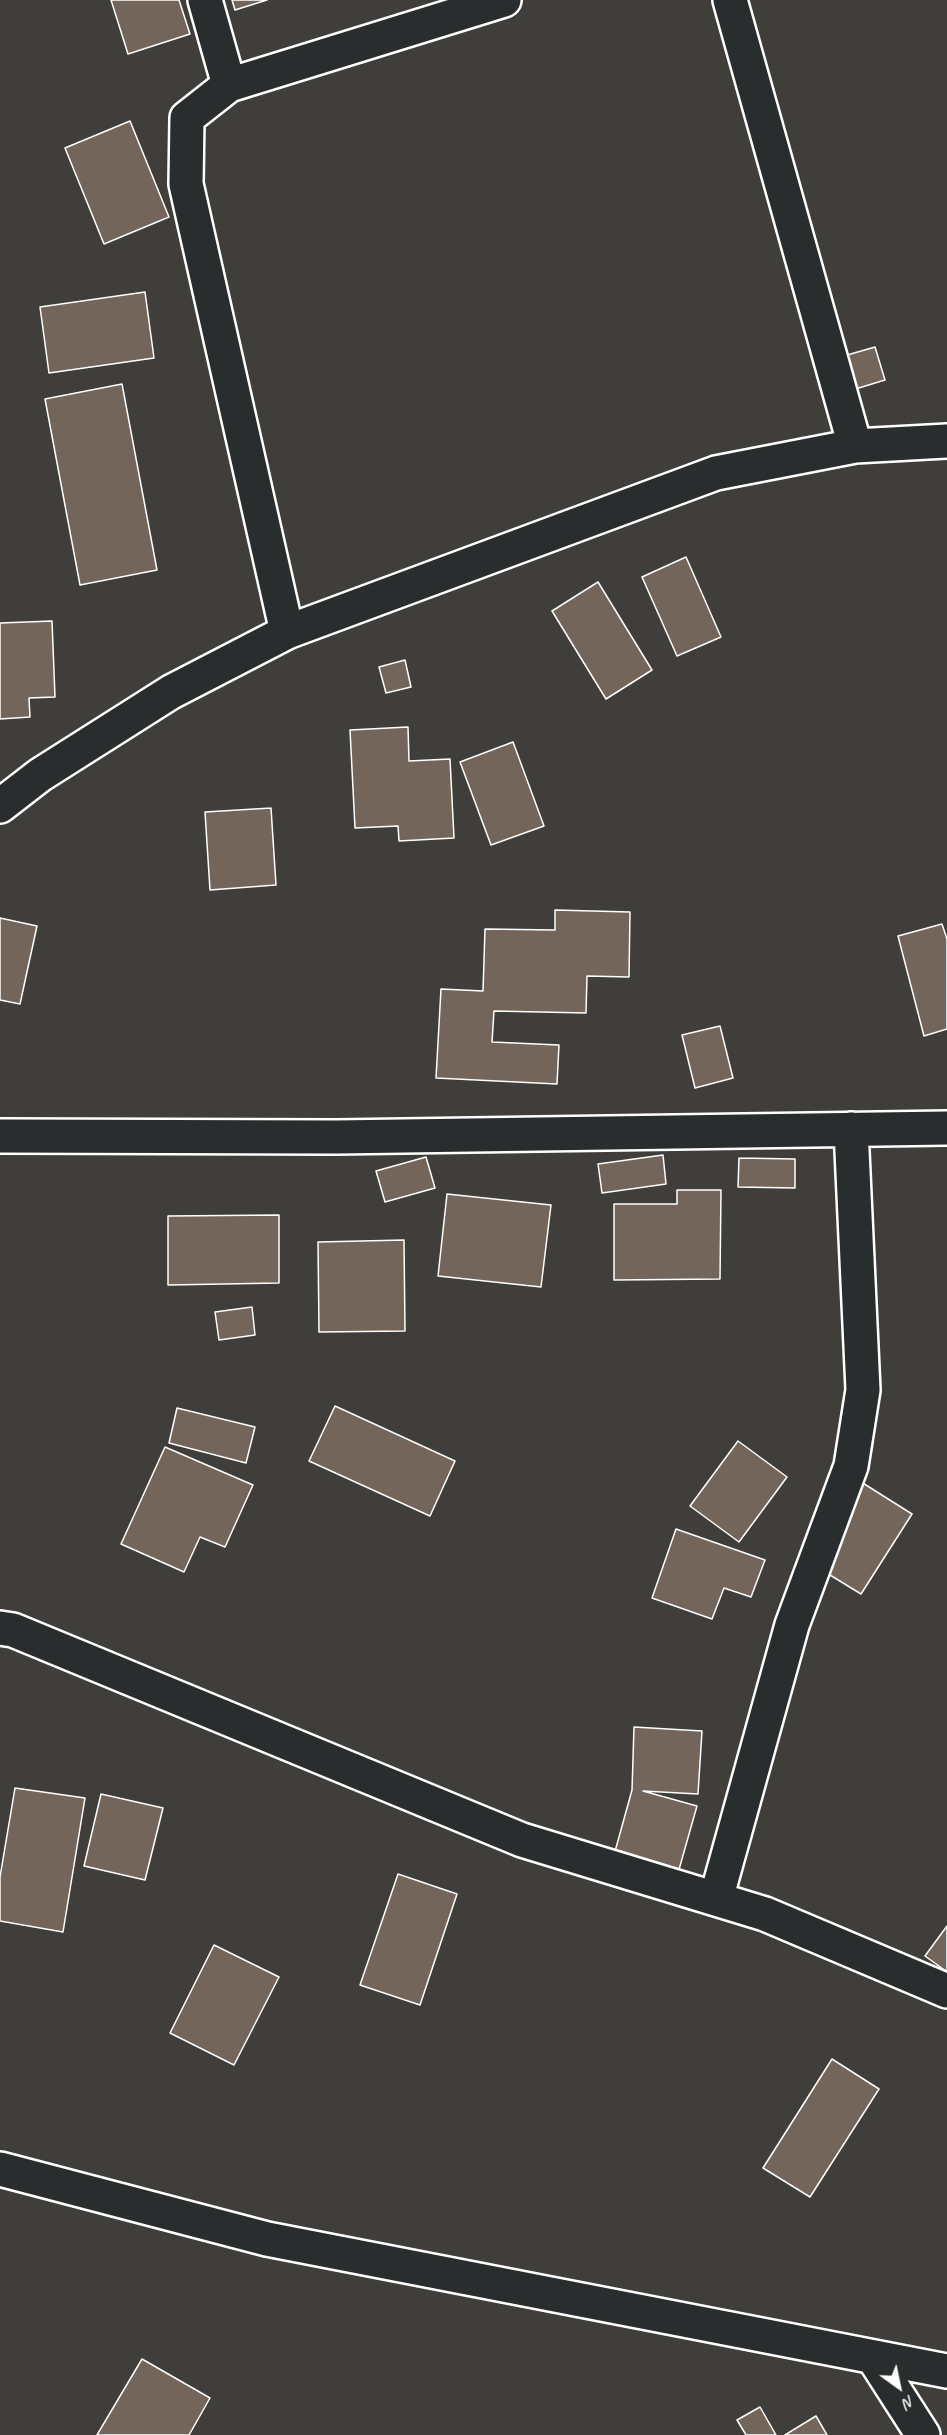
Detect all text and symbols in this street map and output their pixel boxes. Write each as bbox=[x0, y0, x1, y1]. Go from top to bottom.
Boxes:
north arrow bbox=[869, 2357, 929, 2417]
text: N bbox=[899, 2391, 918, 2413]

